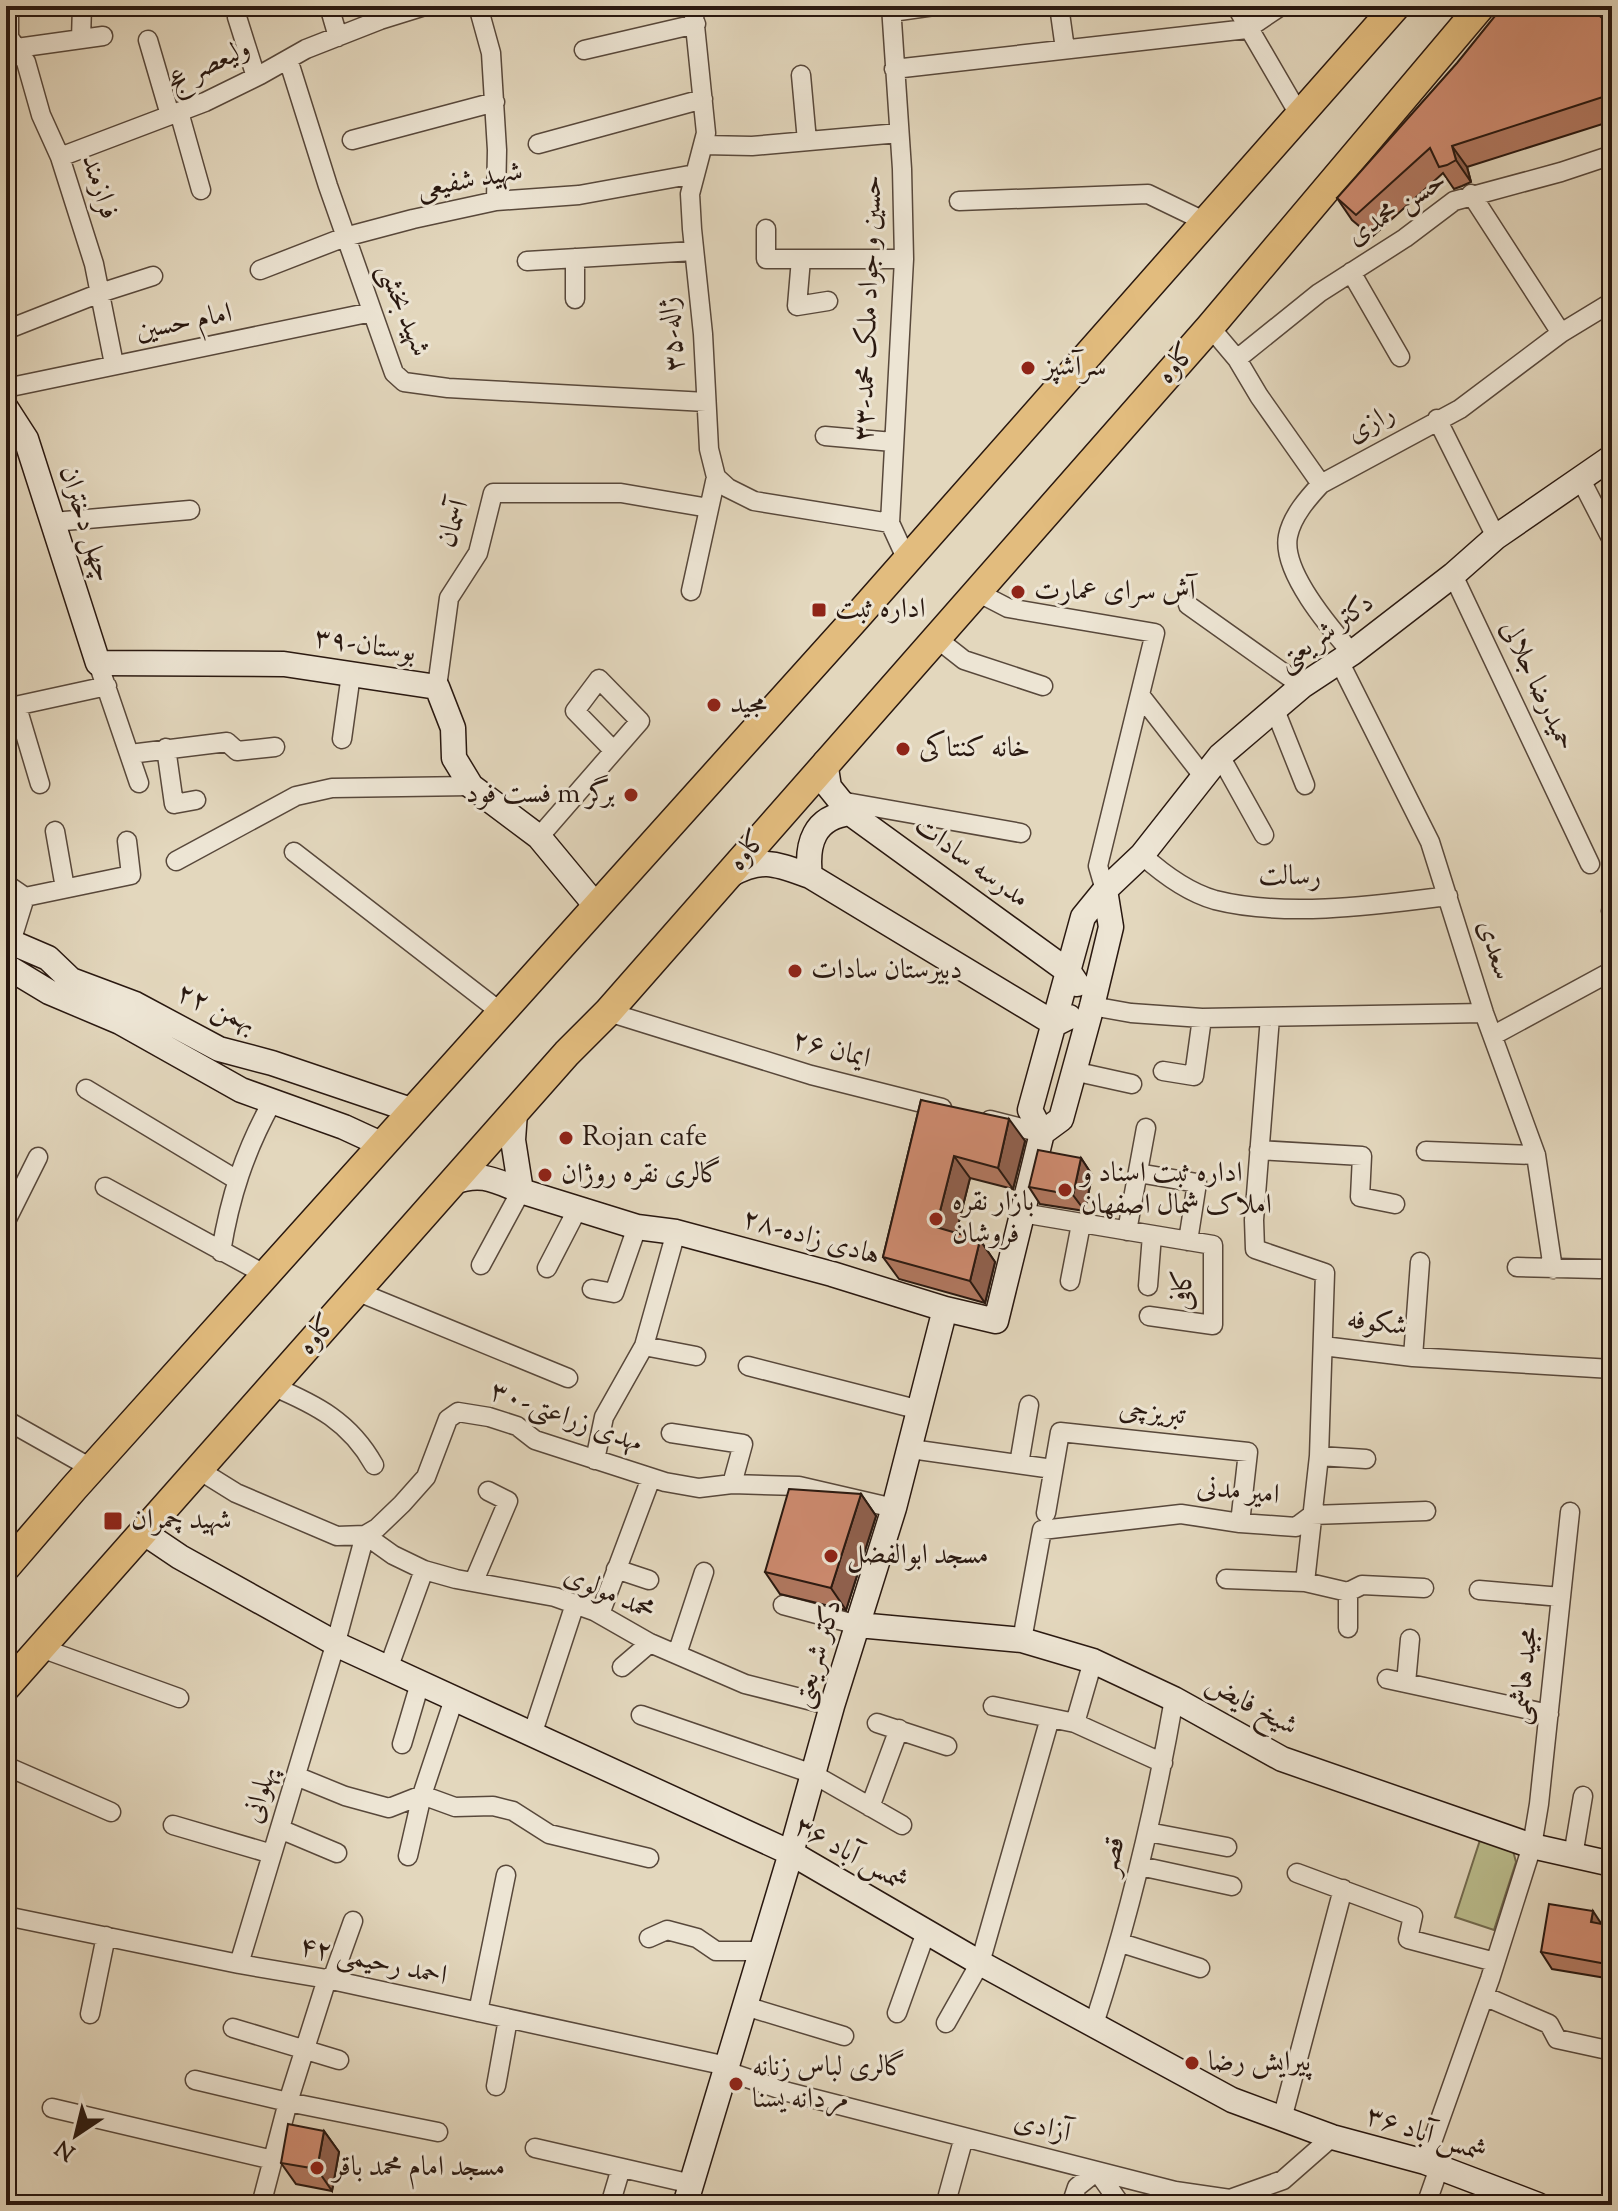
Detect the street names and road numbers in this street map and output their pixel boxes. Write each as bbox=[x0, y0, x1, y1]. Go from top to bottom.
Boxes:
street label: ولیعصر عج bbox=[161, 29, 258, 105]
street label: فرازمند bbox=[70, 149, 128, 225]
street label: شهید شفیعی bbox=[414, 152, 526, 210]
street label: حسن محمدی bbox=[1339, 162, 1455, 256]
street label: ۳۳-حسین و جواد ملک محمد bbox=[844, 174, 894, 442]
street label: شهید بخشی bbox=[366, 257, 440, 363]
street label: امام حسین bbox=[132, 294, 236, 354]
street label: ۳۵-ژاله bbox=[650, 295, 696, 373]
street label: کاوه bbox=[1148, 335, 1206, 393]
street label: رازی bbox=[1340, 394, 1402, 454]
street label: چهل دختران bbox=[47, 461, 123, 587]
street label: آسمان bbox=[428, 492, 481, 553]
street label: دکتر شریعتی bbox=[1269, 584, 1383, 682]
street label: حمیدرضا جلالی bbox=[1489, 614, 1585, 758]
street label: ۳۹-بوستان bbox=[311, 618, 419, 674]
street label: مدرسه سادات bbox=[905, 807, 1037, 919]
street label: کاوه bbox=[719, 822, 777, 880]
street label: رسالت bbox=[1258, 856, 1322, 898]
street label: سعدی bbox=[1466, 915, 1522, 985]
street label: ۲۲ بهمن bbox=[170, 974, 262, 1044]
street label: ۲۶ ایمان bbox=[787, 1020, 875, 1080]
street label: ۲۸-هادی زاده bbox=[737, 1199, 885, 1277]
street label: کافی bbox=[1164, 1269, 1204, 1311]
street label: شکوفه bbox=[1344, 1300, 1410, 1348]
street label: کاوه bbox=[289, 1306, 347, 1364]
street label: ۳۰-مهدی زراعتی bbox=[484, 1372, 648, 1464]
street label: تبریزچی bbox=[1117, 1390, 1188, 1436]
street label: امیر مدنی bbox=[1195, 1468, 1281, 1516]
street label: محمد مولوی bbox=[557, 1556, 661, 1632]
street label: دکتر شریعتی bbox=[783, 1595, 853, 1713]
street label: مجید هاشمی bbox=[1500, 1625, 1550, 1727]
street label: شیخ فایض bbox=[1197, 1665, 1304, 1749]
street label: پهلوانی bbox=[233, 1761, 289, 1828]
street label: شمس آباد ۳۶ bbox=[787, 1807, 915, 1903]
street label: قصر bbox=[1089, 1833, 1137, 1882]
street label: ۴۲ احمد رحیمی bbox=[295, 1927, 451, 1997]
street label: شمس آباد ۳۶ bbox=[1360, 2097, 1492, 2173]
street label: آزادی bbox=[1009, 2102, 1077, 2155]

